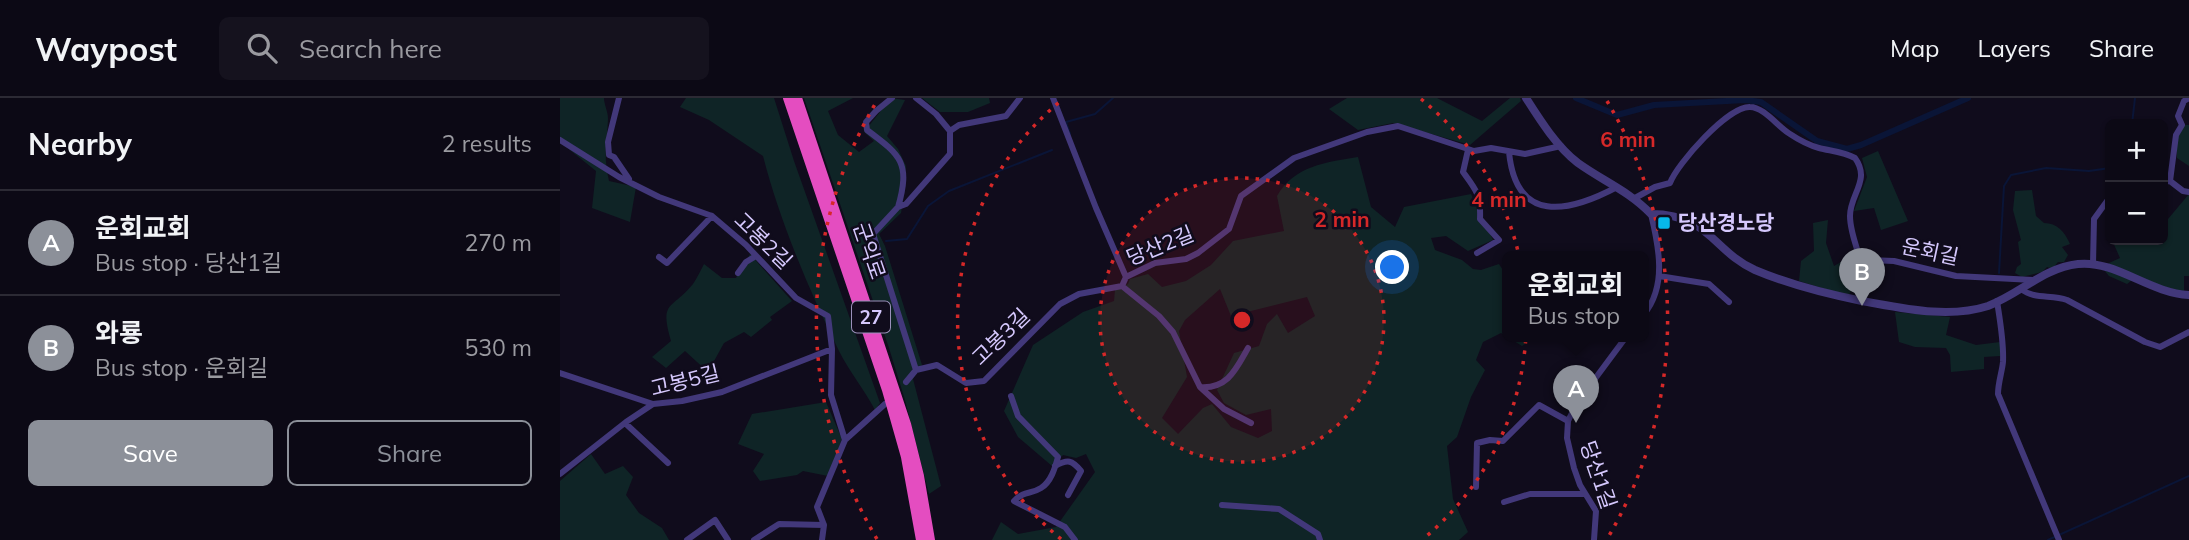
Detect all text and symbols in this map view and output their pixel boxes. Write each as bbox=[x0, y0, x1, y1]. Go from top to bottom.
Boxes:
search box bbox=[219, 17, 709, 80]
text: Waypost bbox=[35, 28, 177, 69]
icon: search bbox=[243, 29, 281, 67]
text: Search here bbox=[299, 32, 442, 65]
text: Map bbox=[1890, 33, 1939, 63]
text: Layers bbox=[1977, 33, 2051, 63]
text: Share bbox=[2089, 33, 2154, 63]
map controls bbox=[2105, 119, 2168, 245]
button: + bbox=[2105, 119, 2168, 182]
text: Nearby bbox=[28, 125, 132, 163]
text: 6 min bbox=[1600, 126, 1656, 152]
text: 2 results bbox=[442, 129, 532, 158]
button: − bbox=[2105, 182, 2168, 245]
text: 4 min bbox=[1471, 186, 1527, 212]
street label: 고봉2길 bbox=[729, 206, 798, 274]
text: 2 min bbox=[1314, 206, 1370, 232]
place label: 당산경노당 bbox=[1678, 209, 1775, 235]
text: 운회교회 bbox=[95, 211, 191, 244]
marker: 당산경노당 bbox=[1656, 215, 1672, 231]
street label: 군익로 bbox=[848, 219, 892, 282]
street label: 당산2길 bbox=[1122, 220, 1197, 270]
text: A bbox=[42, 228, 60, 257]
text: 270 m bbox=[464, 228, 532, 257]
street label: 운회길 bbox=[1899, 232, 1961, 270]
text: Bus stop · 당산1길 bbox=[95, 248, 282, 277]
pin: B bbox=[1839, 248, 1885, 306]
your location bbox=[1375, 250, 1409, 284]
popup bbox=[1502, 251, 1649, 342]
text: 운회교회 bbox=[1528, 268, 1623, 301]
text: Bus stop bbox=[1528, 301, 1620, 330]
road number: 27 bbox=[852, 302, 890, 332]
street label: 고봉3길 bbox=[966, 302, 1035, 370]
centre of rings bbox=[1230, 308, 1254, 332]
text: 와룡 bbox=[95, 316, 143, 349]
text: B bbox=[43, 333, 59, 362]
text: 530 m bbox=[464, 333, 532, 362]
text: Bus stop · 운회길 bbox=[95, 353, 268, 382]
street label: 고봉5길 bbox=[647, 359, 722, 401]
pin: A bbox=[1553, 365, 1599, 423]
button: Save bbox=[28, 420, 273, 486]
button: Share bbox=[287, 420, 532, 486]
street label: 당산1길 bbox=[1575, 437, 1623, 512]

